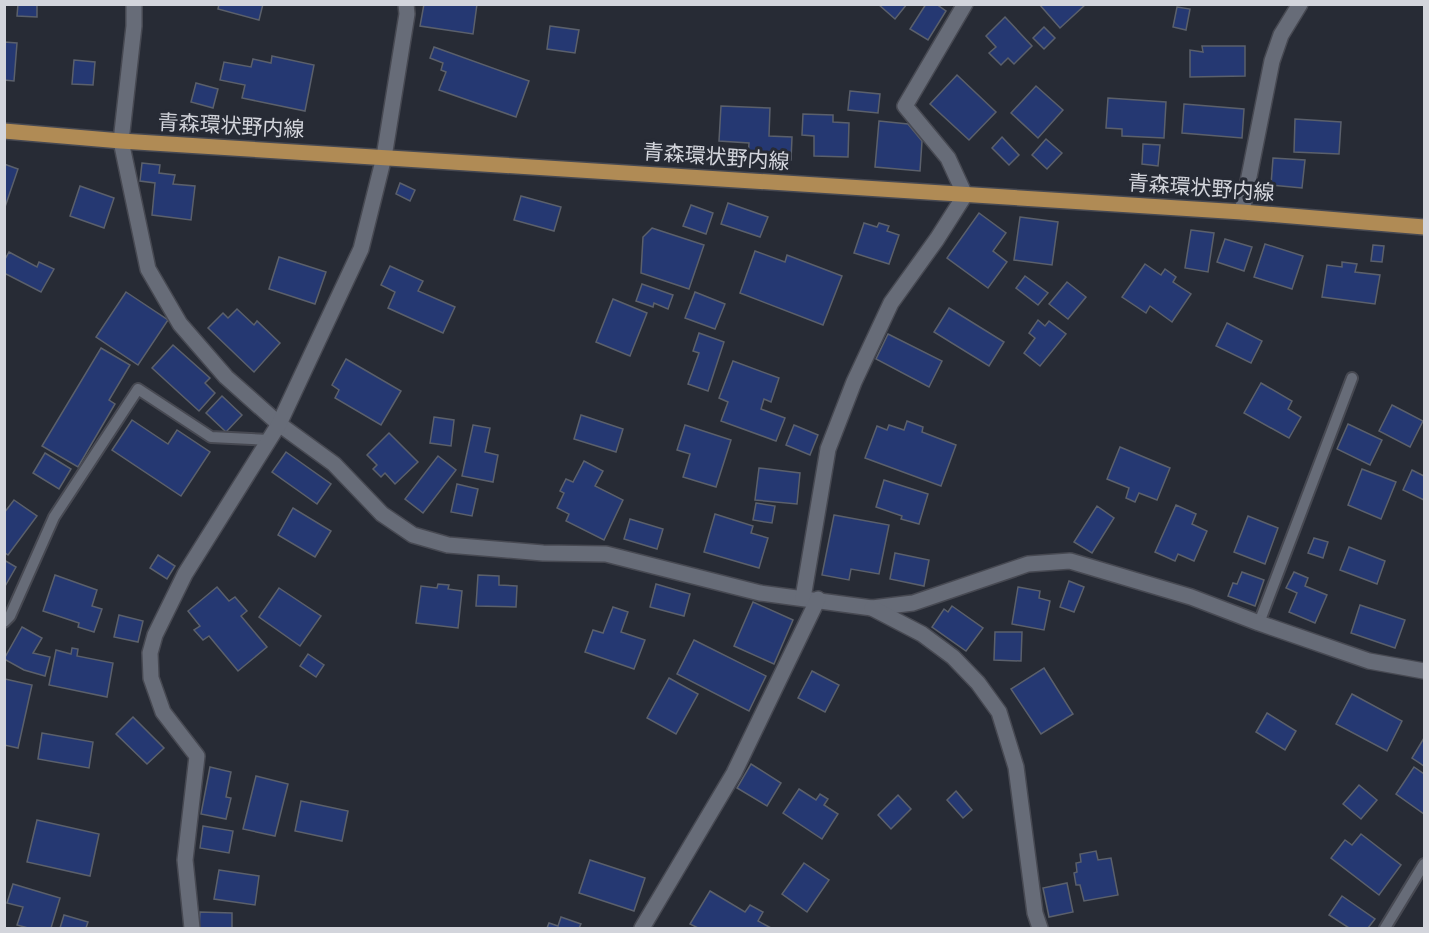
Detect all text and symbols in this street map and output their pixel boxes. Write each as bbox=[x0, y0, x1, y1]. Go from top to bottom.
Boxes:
street label: 青森環状野内線 bbox=[157, 109, 305, 143]
street label: 青森環状野内線 bbox=[642, 139, 790, 175]
street label: 青森環状野内線 bbox=[1127, 170, 1275, 206]

